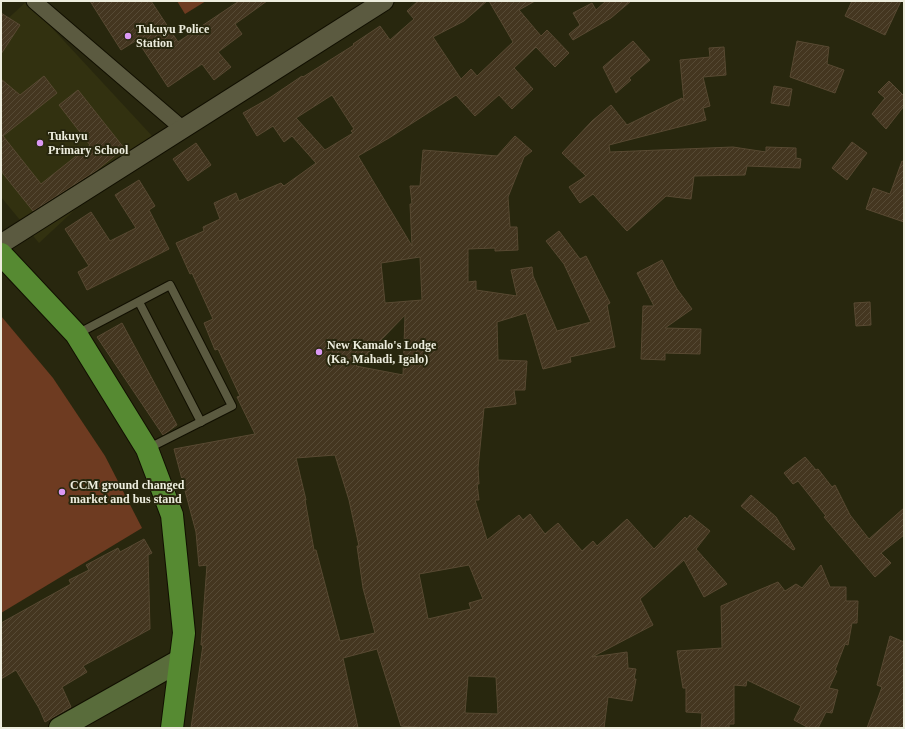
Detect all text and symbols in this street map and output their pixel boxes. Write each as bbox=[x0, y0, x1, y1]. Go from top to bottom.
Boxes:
place label: Tukuyu Police Station bbox=[136, 22, 210, 50]
marker: Tukuyu Police Station bbox=[123, 31, 133, 41]
place label: Tukuyu Primary School bbox=[48, 129, 129, 157]
marker: Tukuyu Primary School bbox=[35, 138, 45, 148]
place label: New Kamalo's Lodge (Ka, Mahadi, Igalo) bbox=[327, 338, 437, 366]
marker: New Kamalo's Lodge (Ka, Mahadi, Igalo) bbox=[314, 347, 324, 357]
place label: CCM ground changed market and bus stand bbox=[70, 478, 185, 506]
marker: CCM ground changed market and bus stand bbox=[57, 487, 67, 497]

